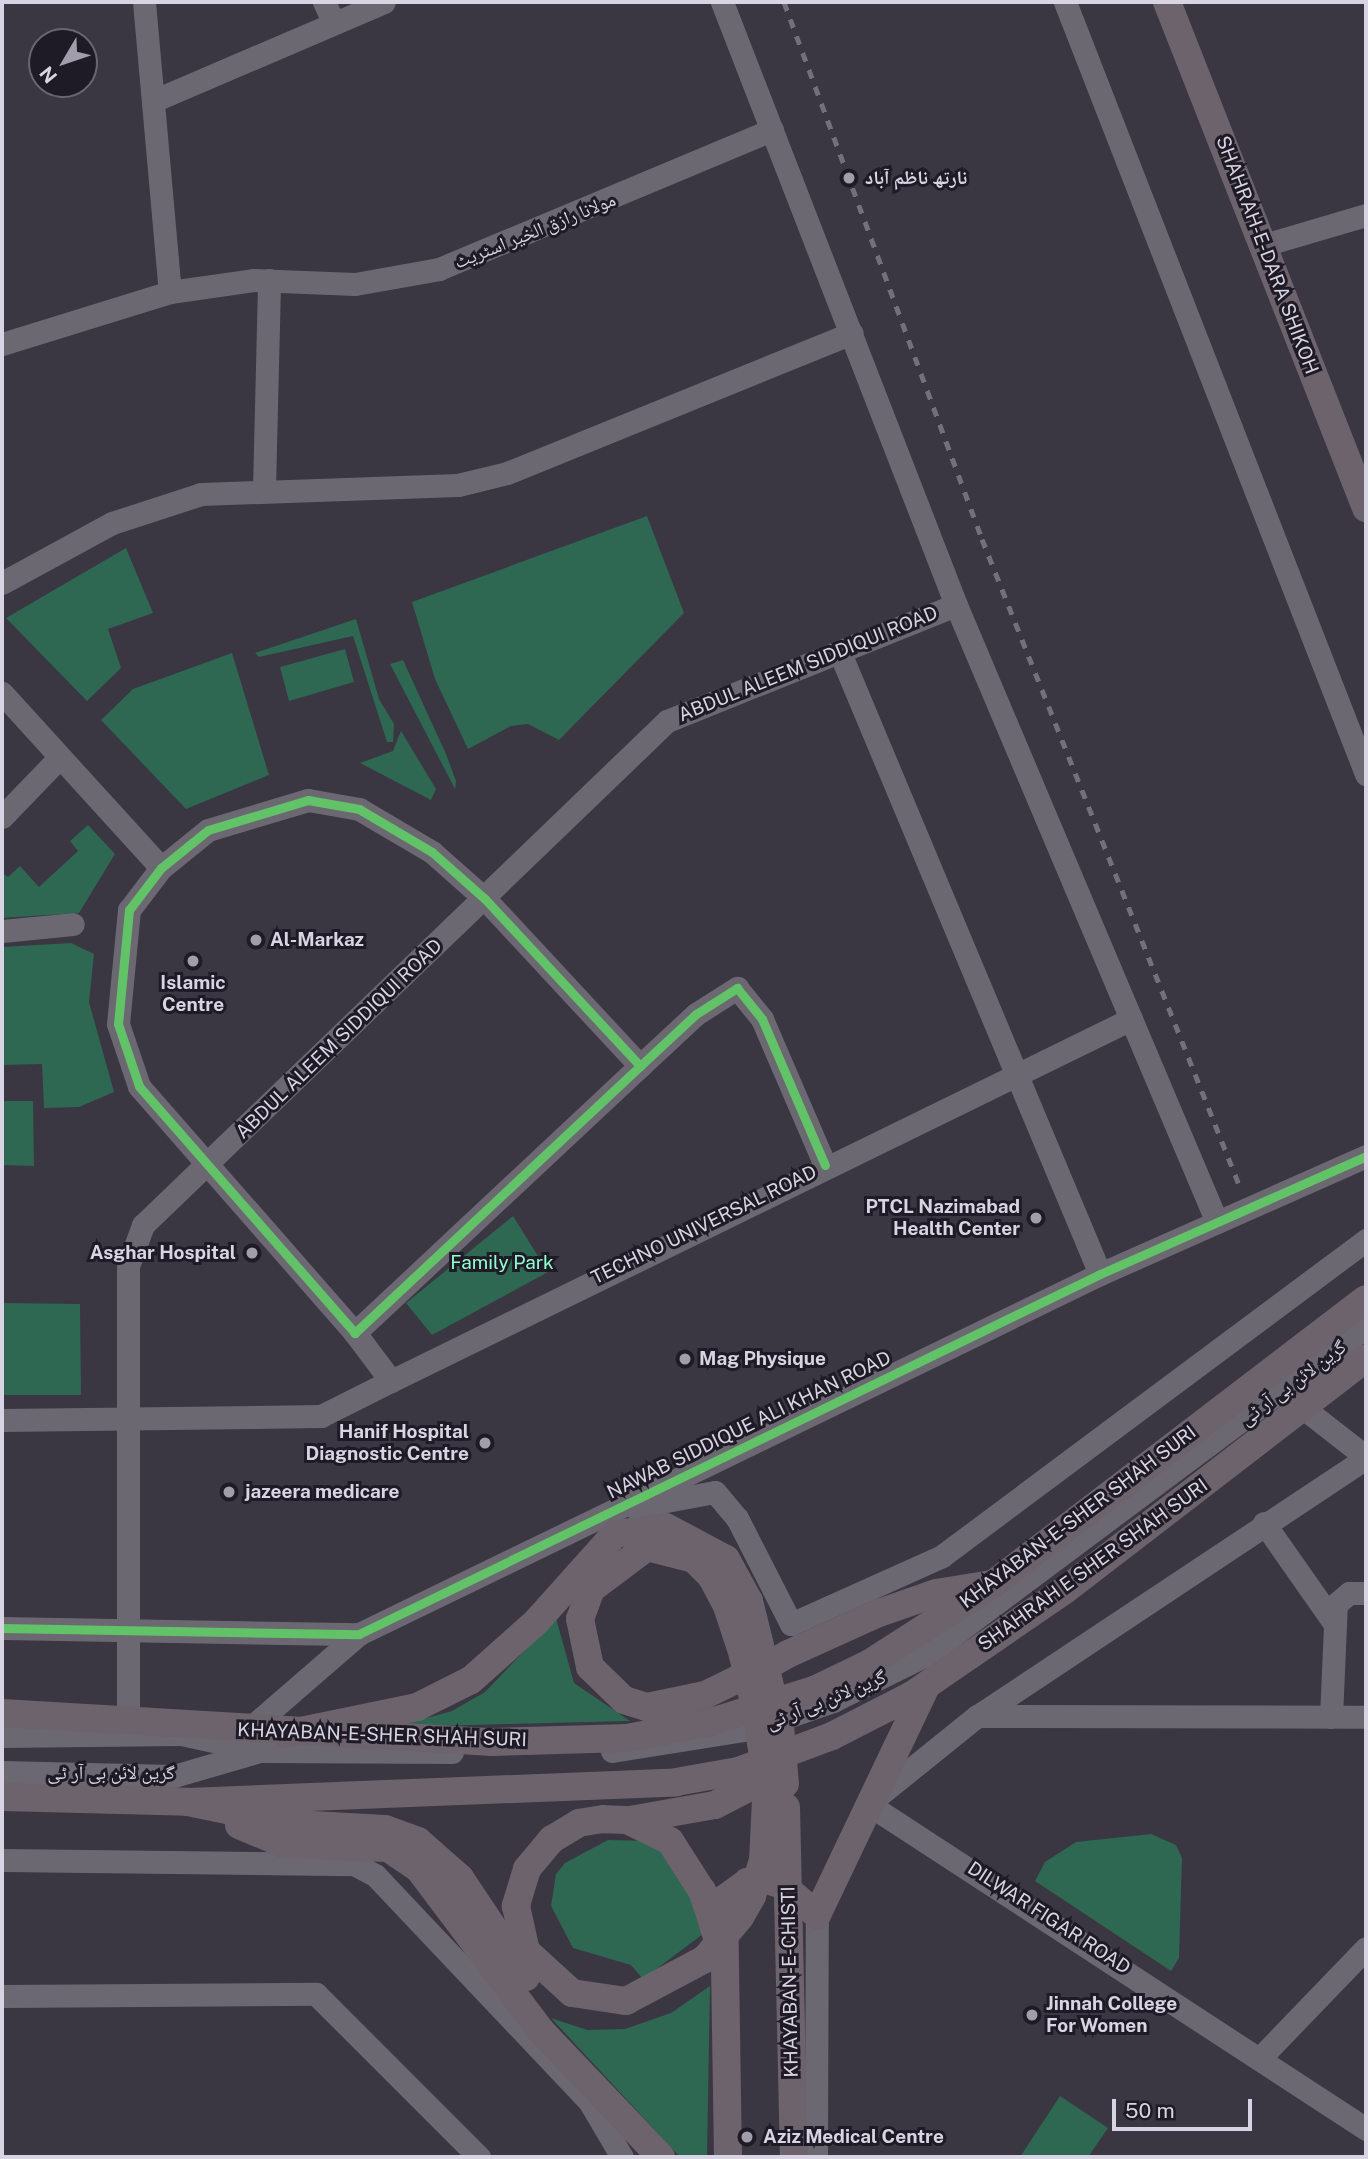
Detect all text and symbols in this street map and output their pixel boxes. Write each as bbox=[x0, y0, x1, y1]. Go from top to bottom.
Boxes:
north arrow bbox=[28, 28, 98, 98]
text: N bbox=[35, 62, 61, 88]
street label: SHAHRAH-E-DARA SHIKOH bbox=[1211, 133, 1323, 377]
place label: نارتھ ناظم آباد bbox=[865, 167, 967, 189]
marker: نارتھ ناظم آباد bbox=[839, 168, 859, 188]
street label: مولانا رازق الخیر اسٹریٹ bbox=[451, 188, 619, 274]
street label: ABDUL ALEEM SIDDIQUI ROAD bbox=[675, 601, 941, 727]
place label: Al-Markaz bbox=[270, 929, 364, 951]
marker: Al-Markaz bbox=[248, 932, 264, 948]
street label: ABDUL ALEEM SIDDIQUI ROAD bbox=[231, 934, 447, 1144]
marker: Islamic Centre bbox=[185, 953, 201, 969]
place label: Islamic Centre bbox=[160, 972, 226, 1016]
street label: TECHNO UNIVERSAL ROAD bbox=[588, 1160, 820, 1290]
place label: PTCL Nazimabad Health Center bbox=[865, 1196, 1020, 1240]
marker: PTCL Nazimabad Health Center bbox=[1026, 1208, 1046, 1228]
place label: Asghar Hospital bbox=[90, 1242, 236, 1264]
marker: Asghar Hospital bbox=[242, 1243, 262, 1263]
park label: Family Park bbox=[450, 1252, 554, 1274]
street label: گرین لائن بی آر ٹی bbox=[1235, 1336, 1351, 1430]
street label: NAWAB SIDDIQUE ALI KHAN ROAD bbox=[603, 1346, 895, 1504]
place label: Mag Physique bbox=[699, 1348, 826, 1370]
marker: Mag Physique bbox=[677, 1351, 693, 1367]
place label: Hanif Hospital Diagnostic Centre bbox=[306, 1421, 469, 1465]
street label: KHAYABAN-E-SHER SHAH SURI bbox=[955, 1421, 1201, 1613]
marker: Hanif Hospital Diagnostic Centre bbox=[475, 1433, 495, 1453]
street label: SHAHRAH E SHER SHAH SURI bbox=[974, 1474, 1212, 1656]
place label: jazeera medicare bbox=[245, 1481, 400, 1503]
marker: jazeera medicare bbox=[219, 1482, 239, 1502]
street label: گرین لائن بی آر ٹی bbox=[763, 1666, 889, 1734]
street label: KHAYABAN-E-SHER SHAH SURI bbox=[237, 1719, 527, 1751]
street label: گرین لائن بی آر ٹی bbox=[47, 1762, 175, 1784]
street label: DILWAR FIGAR ROAD bbox=[963, 1857, 1135, 1979]
street label: KHAYABAN-E-CHISTI bbox=[777, 1886, 803, 2078]
place label: Jinnah College For Women bbox=[1046, 1993, 1177, 2037]
marker: Jinnah College For Women bbox=[1024, 2007, 1040, 2023]
scale bar bbox=[1116, 2086, 1256, 2130]
text: 50 m bbox=[1125, 2098, 1175, 2123]
place label: Aziz Medical Centre bbox=[763, 2126, 944, 2148]
marker: Aziz Medical Centre bbox=[737, 2127, 757, 2147]

